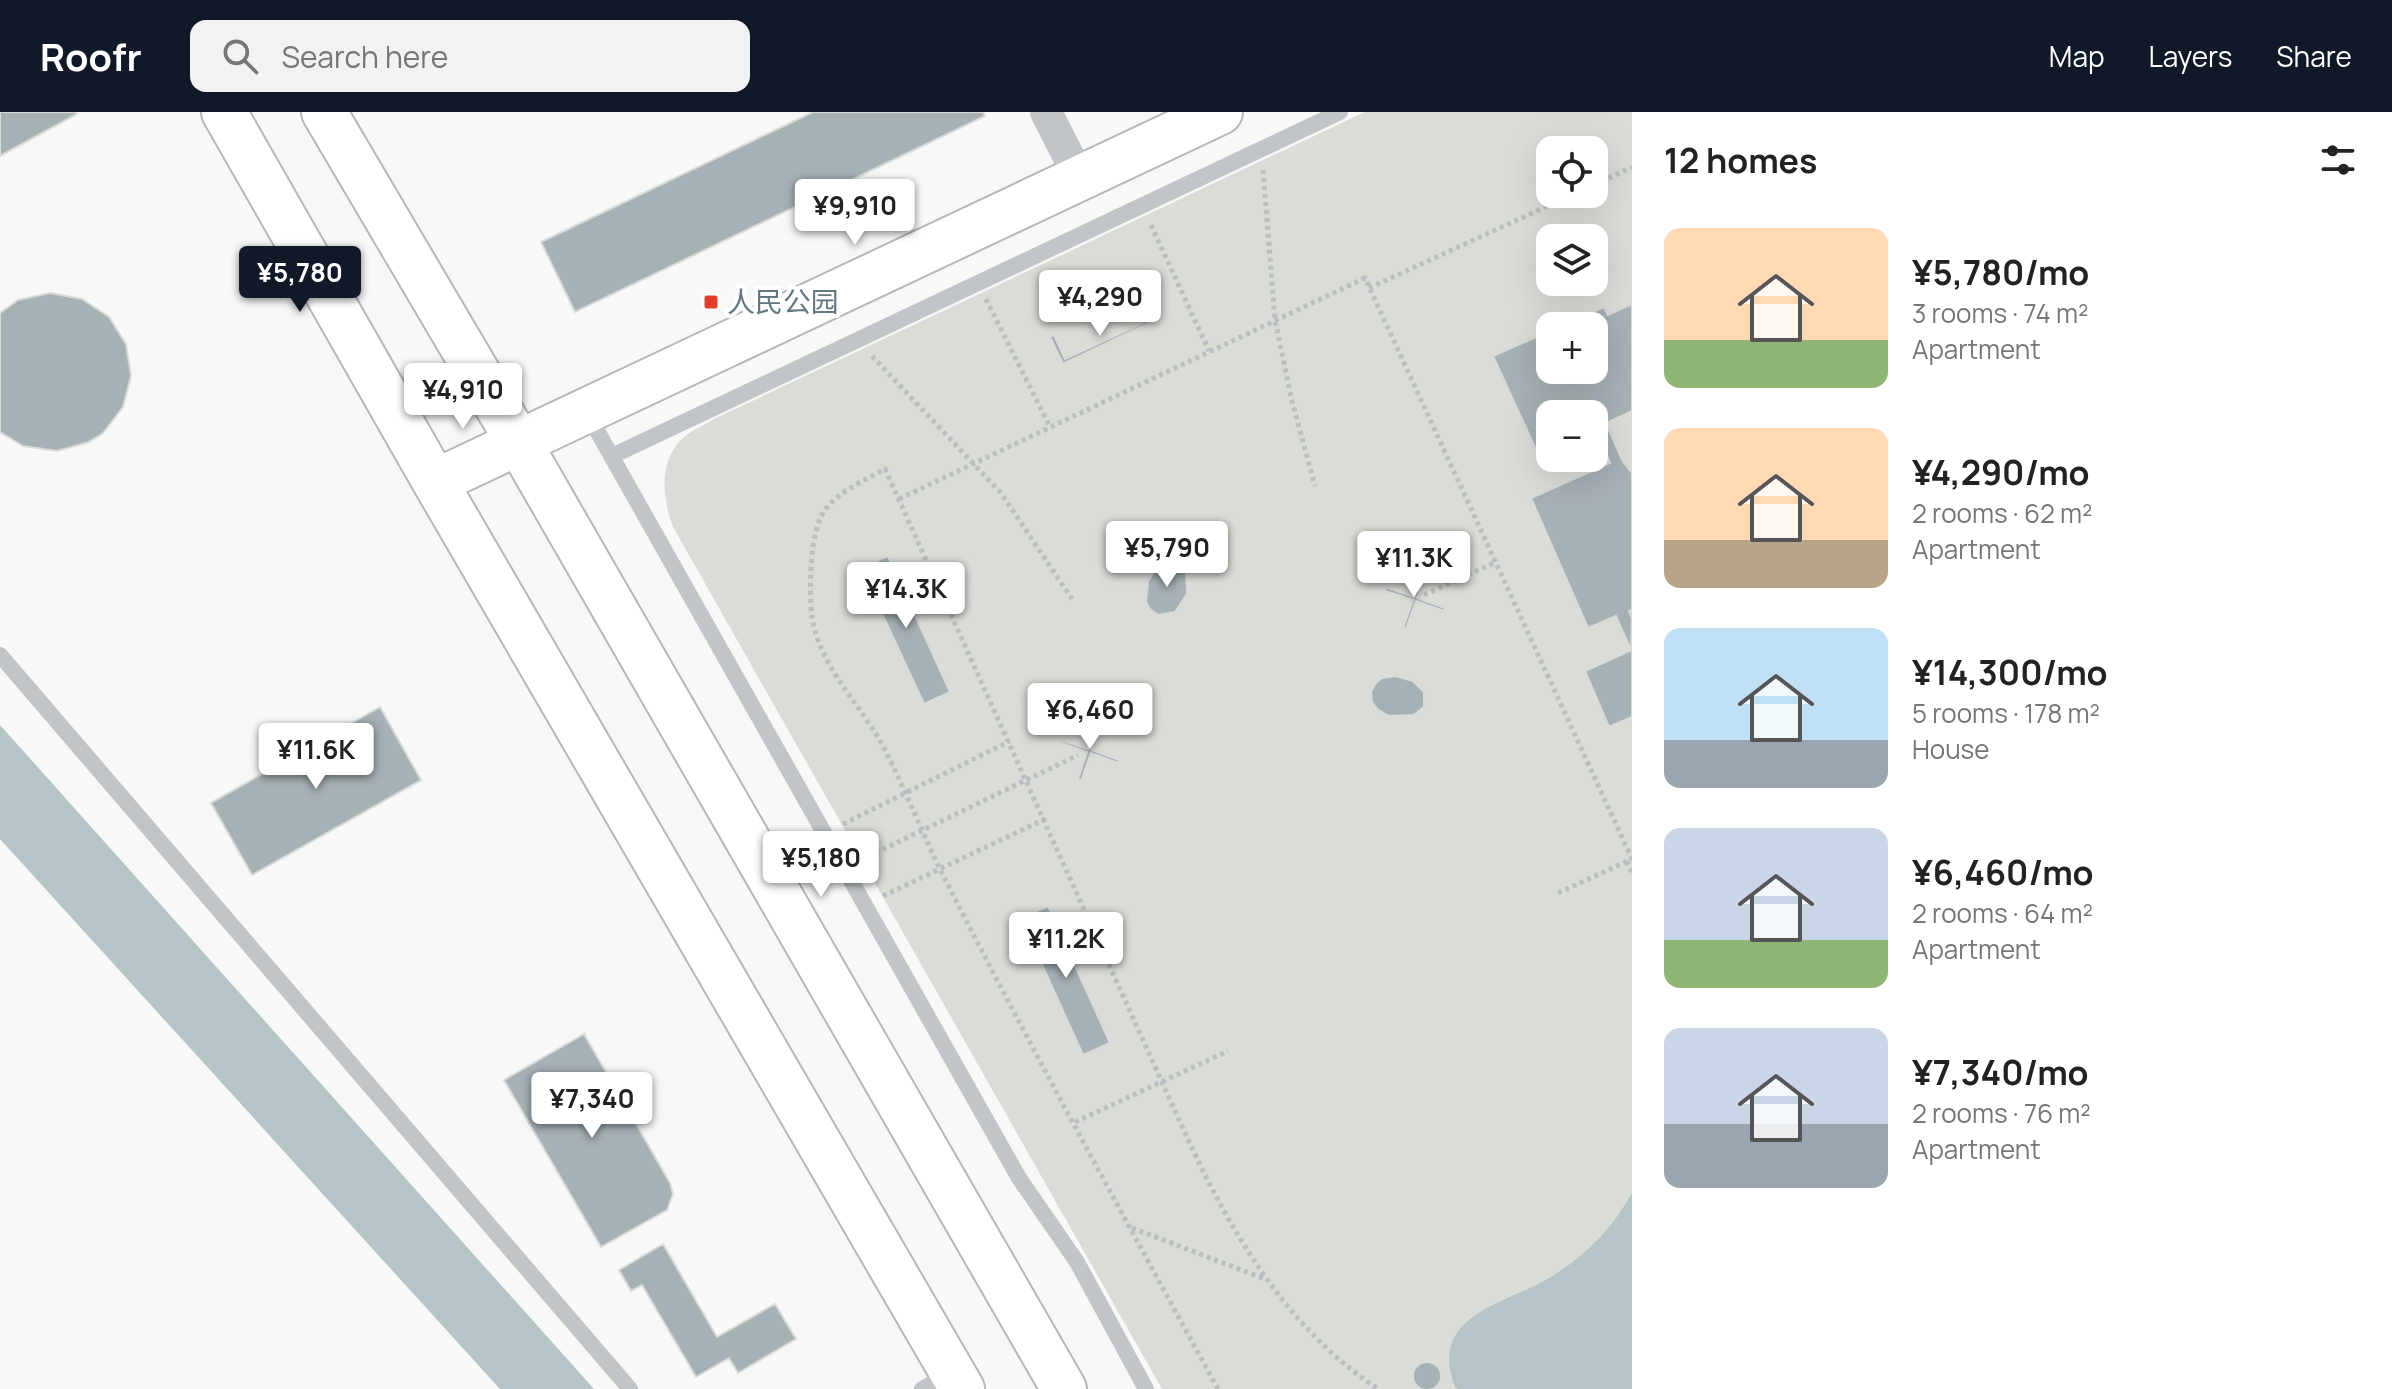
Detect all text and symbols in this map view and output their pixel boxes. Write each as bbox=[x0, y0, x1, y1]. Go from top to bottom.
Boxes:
search box bbox=[190, 20, 750, 92]
text: Roofr bbox=[40, 30, 142, 82]
icon: search bbox=[218, 34, 262, 78]
text: Search here bbox=[282, 36, 448, 77]
text: Map bbox=[2049, 37, 2105, 75]
text: Layers bbox=[2149, 37, 2232, 75]
text: Share bbox=[2276, 37, 2352, 75]
map controls bbox=[1536, 136, 1608, 472]
button: locate bbox=[1536, 136, 1608, 208]
text: 12 homes bbox=[1664, 137, 1817, 183]
icon: filters bbox=[2316, 138, 2360, 182]
pin: ¥9,910 bbox=[790, 179, 920, 247]
text: ¥9,910 bbox=[813, 187, 897, 223]
button: layers bbox=[1536, 224, 1608, 296]
pin: ¥5,780 bbox=[235, 246, 365, 314]
text: ¥5,780/mo bbox=[1912, 249, 2089, 295]
text: ¥5,780 bbox=[257, 254, 343, 290]
icon: home bbox=[1728, 260, 1824, 356]
pin: ¥4,290 bbox=[1035, 270, 1165, 338]
text: ¥4,290 bbox=[1057, 278, 1143, 314]
place label: 人民公园 bbox=[727, 282, 839, 320]
marker: 人民公园 bbox=[702, 293, 720, 311]
text: 3 rooms · 74 m² bbox=[1912, 295, 2088, 331]
button: + bbox=[1536, 312, 1608, 384]
text: Apartment bbox=[1912, 331, 2041, 367]
pin: ¥4,910 bbox=[398, 363, 528, 431]
text: ¥4,910 bbox=[422, 371, 504, 407]
button: − bbox=[1536, 400, 1608, 472]
text: ¥4,290/mo bbox=[1912, 449, 2090, 495]
icon: home bbox=[1728, 460, 1824, 556]
text: 2 rooms · 62 m² bbox=[1912, 495, 2092, 531]
pin: ¥5,790 bbox=[1102, 521, 1232, 589]
text: ¥5,790 bbox=[1124, 529, 1210, 565]
pin: ¥11.3K bbox=[1349, 531, 1479, 599]
text: Apartment bbox=[1912, 531, 2041, 567]
text: ¥11.3K bbox=[1375, 539, 1453, 575]
pin: ¥14.3K bbox=[841, 562, 971, 630]
text: ¥14.3K bbox=[865, 570, 947, 606]
text: ¥14,300/mo bbox=[1912, 649, 2108, 695]
icon: home bbox=[1728, 660, 1824, 756]
pin: ¥6,460 bbox=[1025, 683, 1155, 751]
text: ¥6,460 bbox=[1045, 691, 1135, 727]
text: 5 rooms · 178 m² bbox=[1912, 695, 2100, 731]
pin: ¥11.6K bbox=[251, 723, 381, 791]
text: ¥11.6K bbox=[277, 731, 355, 767]
text: House bbox=[1912, 731, 1989, 767]
pin: ¥5,180 bbox=[756, 831, 886, 899]
text: ¥5,180 bbox=[781, 839, 861, 875]
text: ¥6,460/mo bbox=[1912, 849, 2093, 895]
icon: home bbox=[1728, 860, 1824, 956]
text: 2 rooms · 64 m² bbox=[1912, 895, 2093, 931]
pin: ¥11.2K bbox=[1001, 912, 1131, 980]
text: ¥11.2K bbox=[1027, 920, 1105, 956]
text: Apartment bbox=[1912, 931, 2041, 967]
text: ¥7,340/mo bbox=[1912, 1049, 2089, 1095]
icon: home bbox=[1728, 1060, 1824, 1156]
pin: ¥7,340 bbox=[527, 1072, 657, 1140]
text: ¥7,340 bbox=[549, 1080, 635, 1116]
text: 2 rooms · 76 m² bbox=[1912, 1095, 2091, 1131]
text: Apartment bbox=[1912, 1131, 2041, 1167]

